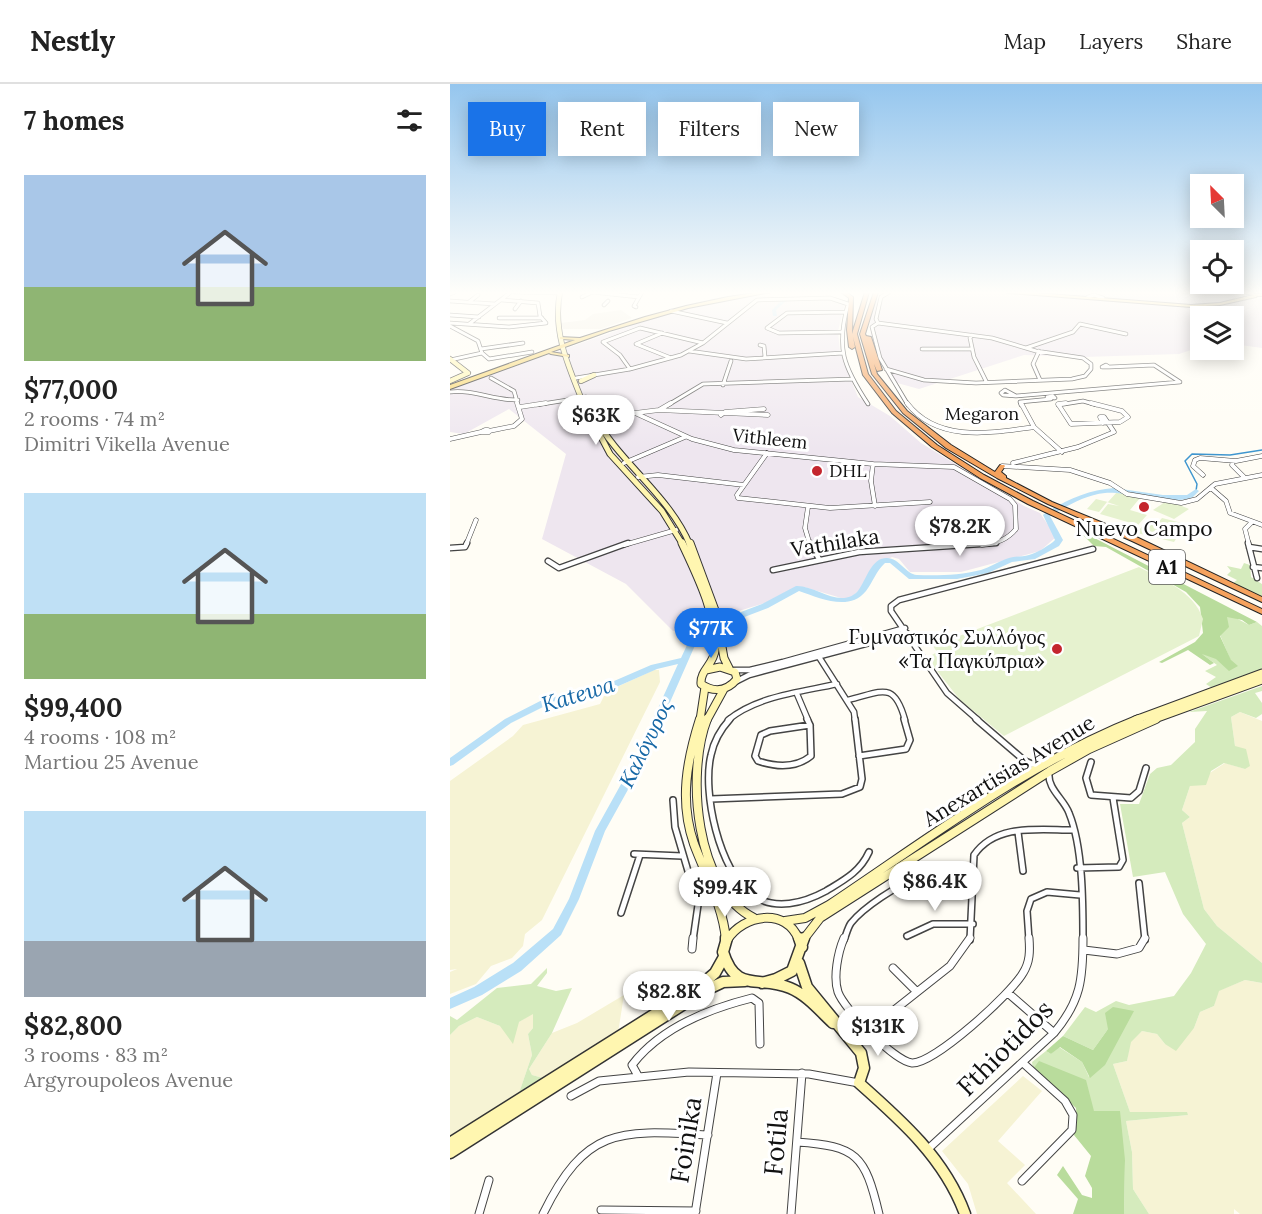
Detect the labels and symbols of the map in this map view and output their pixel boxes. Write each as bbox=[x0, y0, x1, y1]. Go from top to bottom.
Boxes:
north arrow bbox=[1190, 174, 1244, 228]
pin: $63K bbox=[560, 395, 632, 446]
street label: Megaron bbox=[945, 402, 1019, 425]
street label: Vithleem bbox=[731, 423, 809, 454]
place label: DHL bbox=[829, 459, 867, 482]
marker: DHL bbox=[810, 464, 824, 478]
marker: Nuevo Campo bbox=[1137, 500, 1151, 514]
pin: $78.2K bbox=[911, 506, 1009, 557]
place label: Nuevo Campo bbox=[1075, 515, 1213, 542]
street label: Vathilaka bbox=[788, 522, 881, 563]
road number: A1 bbox=[1149, 550, 1185, 584]
pin: $77K bbox=[675, 608, 747, 659]
place label: Γυμναστικός Συλλόγος «Τα Παγκύπρια» bbox=[848, 623, 1046, 674]
marker: Γυμναστικός Συλλόγος «Τα Παγκύπρια» bbox=[1050, 642, 1064, 656]
water label: Katewa bbox=[538, 669, 619, 718]
water label: Καλόγυρος bbox=[611, 693, 679, 793]
street label: Anexartisias Avenue bbox=[917, 709, 1099, 833]
pin: $86.4K bbox=[886, 861, 984, 912]
pin: $99.4K bbox=[676, 867, 774, 918]
pin: $82.8K bbox=[620, 971, 718, 1022]
street label: Fthiotidos bbox=[950, 993, 1060, 1103]
pin: $131K bbox=[836, 1006, 920, 1057]
street label: Foinika bbox=[662, 1094, 709, 1185]
street label: Fotila bbox=[756, 1107, 795, 1177]

